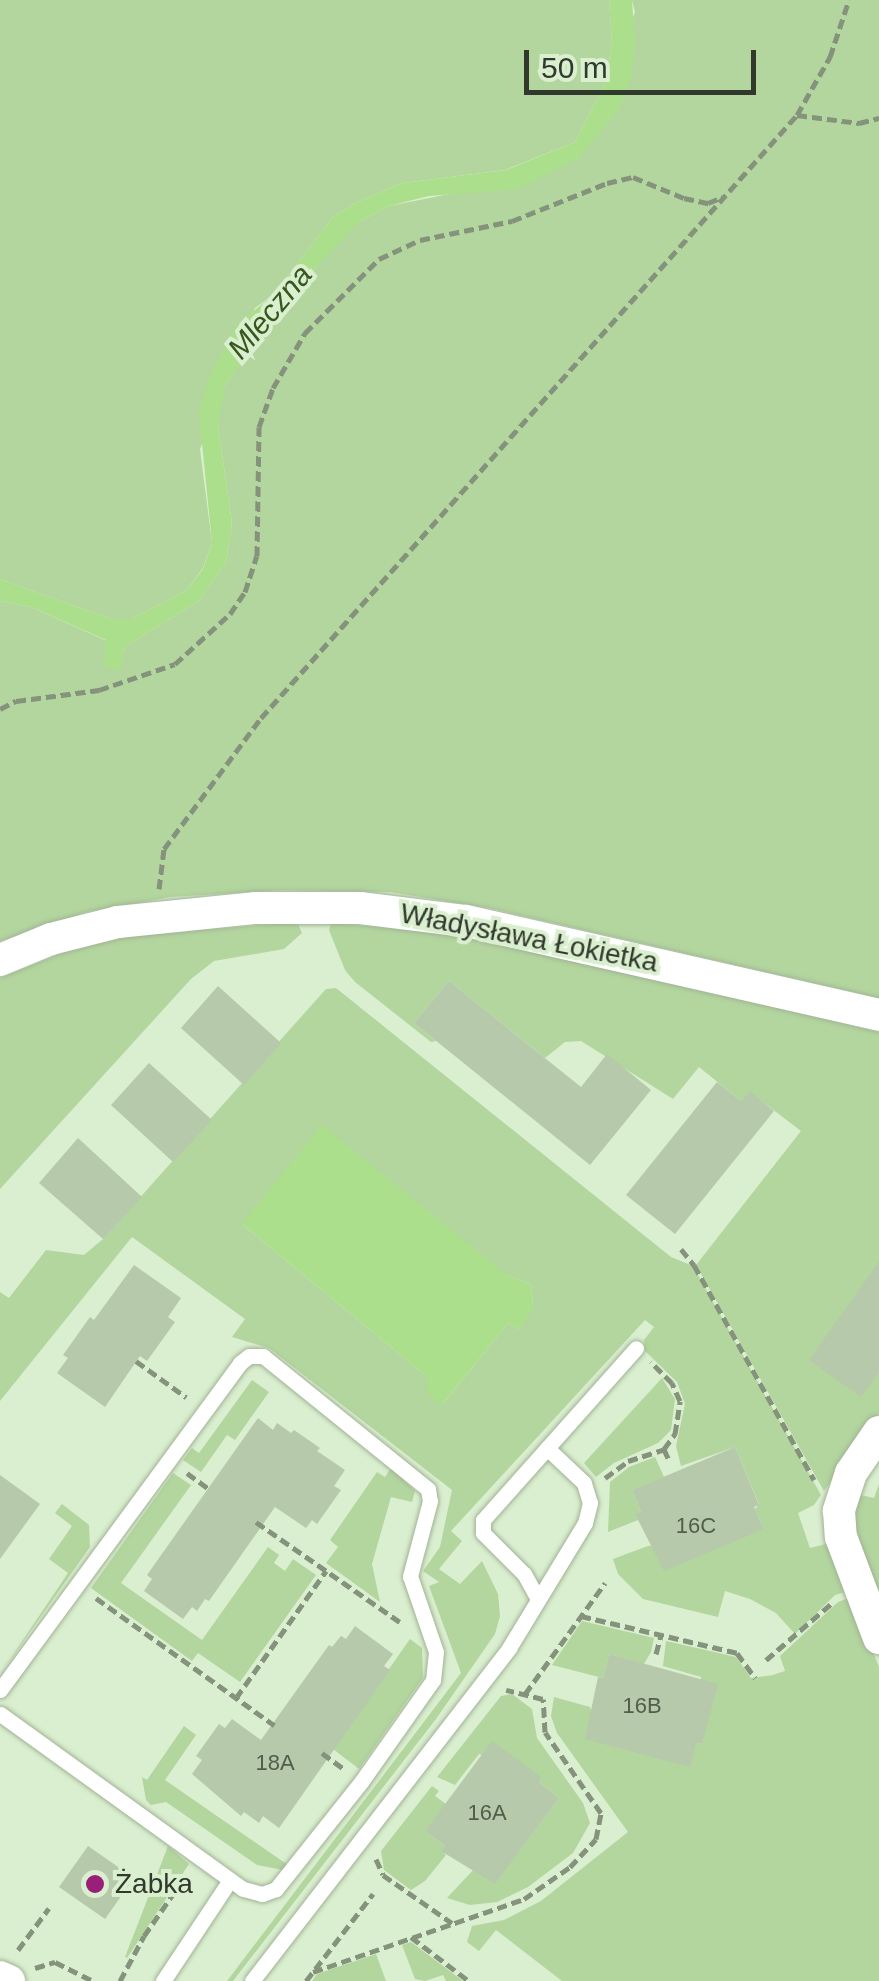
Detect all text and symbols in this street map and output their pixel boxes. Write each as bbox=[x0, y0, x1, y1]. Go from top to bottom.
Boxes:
scale bar bbox=[529, 30, 762, 92]
text: 50 m bbox=[541, 51, 608, 84]
water label: Mleczna bbox=[220, 258, 320, 366]
street label: Władysława Łokietka bbox=[397, 897, 661, 979]
house number: 16C bbox=[676, 1513, 716, 1539]
house number: 16B bbox=[622, 1693, 662, 1719]
house number: 18A bbox=[255, 1750, 295, 1776]
house number: 16A bbox=[467, 1800, 507, 1826]
place label: Żabka bbox=[115, 1867, 193, 1901]
marker: Żabka bbox=[84, 1873, 106, 1895]

